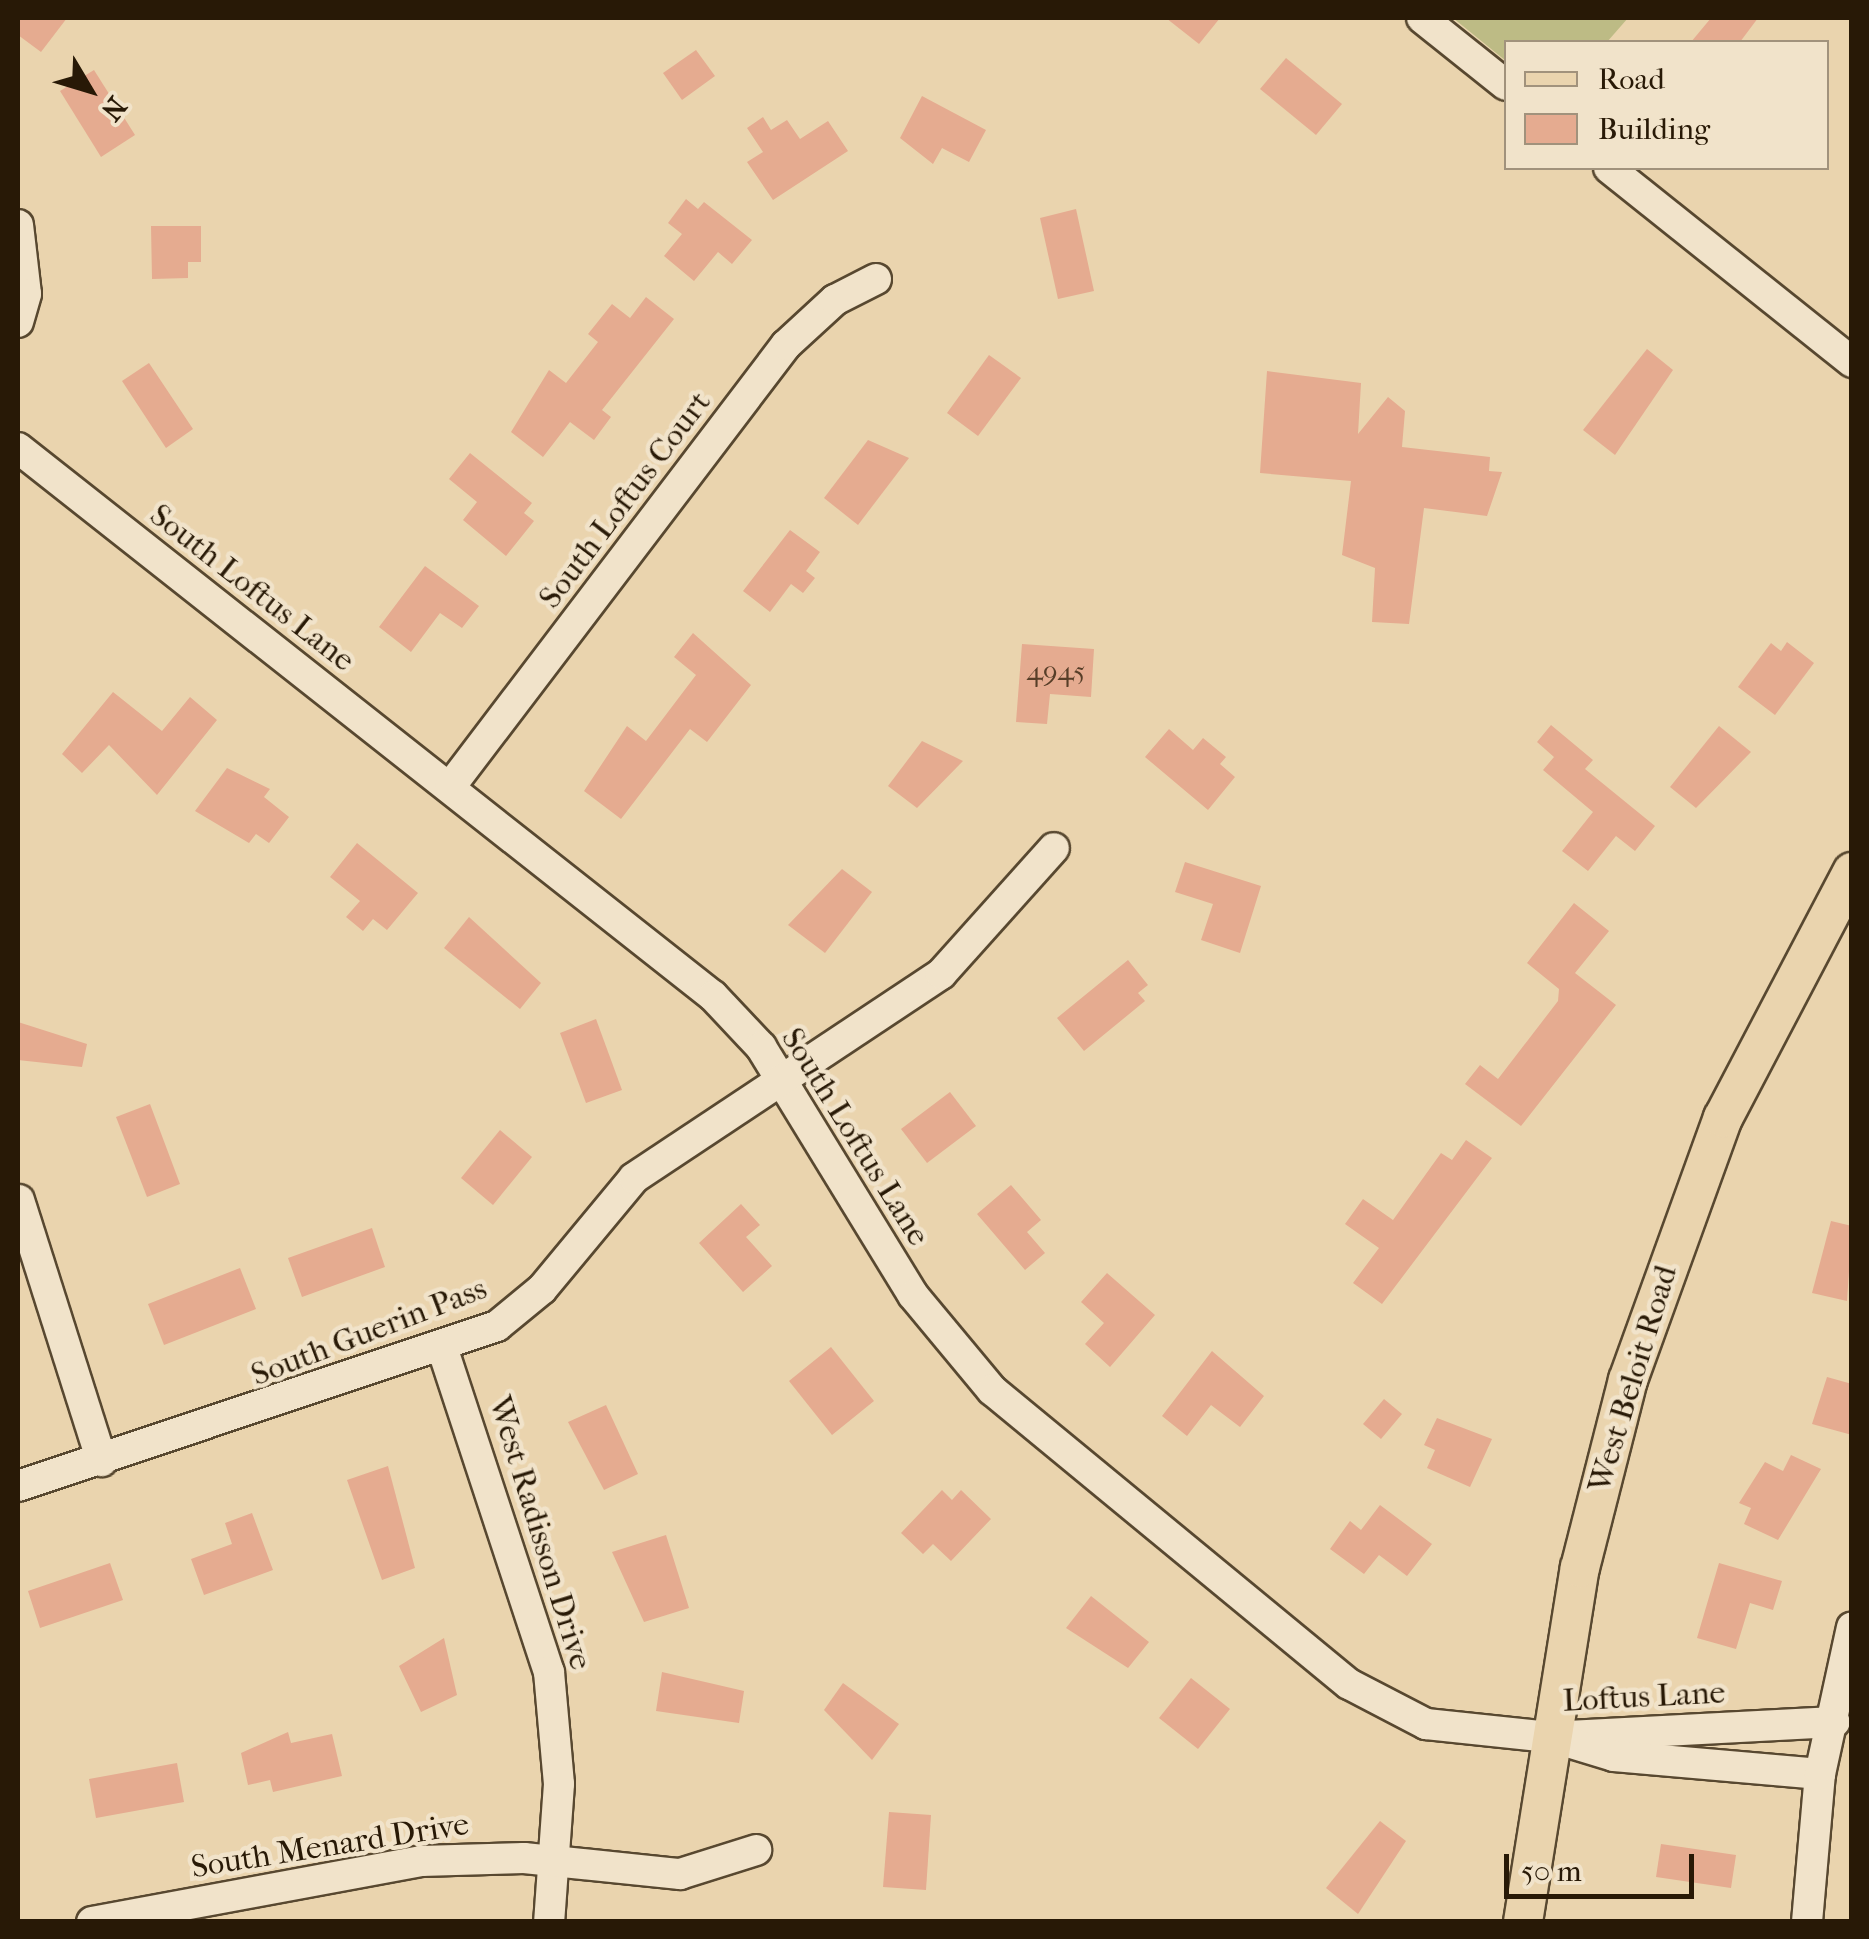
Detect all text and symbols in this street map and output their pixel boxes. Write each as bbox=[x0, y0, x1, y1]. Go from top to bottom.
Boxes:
north arrow bbox=[40, 40, 140, 140]
legend bbox=[1504, 40, 1829, 170]
text: Road bbox=[1598, 62, 1665, 97]
text: N bbox=[94, 90, 134, 127]
text: Building bbox=[1598, 112, 1710, 147]
street label: South Loftus Court bbox=[531, 384, 719, 616]
street label: South Loftus Lane bbox=[142, 496, 362, 680]
house number: 4945 bbox=[1027, 654, 1085, 688]
street label: South Loftus Lane bbox=[773, 1021, 937, 1253]
street label: West Beloit Road bbox=[1580, 1261, 1686, 1497]
street label: South Guerin Pass bbox=[246, 1269, 492, 1395]
street label: West Radisson Drive bbox=[480, 1392, 600, 1674]
street label: Loftus Lane bbox=[1562, 1674, 1726, 1720]
street label: South Menard Drive bbox=[188, 1805, 472, 1887]
scale bar bbox=[1509, 1834, 1699, 1896]
text: 50 m bbox=[1521, 1854, 1582, 1889]

